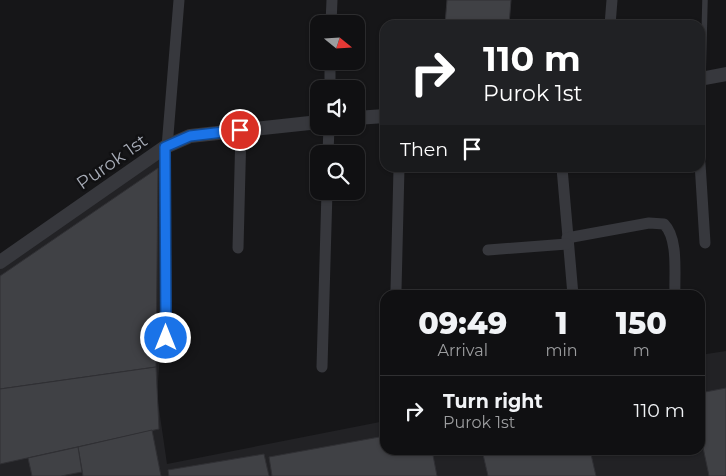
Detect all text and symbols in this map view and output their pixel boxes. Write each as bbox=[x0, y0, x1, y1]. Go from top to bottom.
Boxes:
north arrow bbox=[310, 15, 365, 70]
map controls bbox=[310, 15, 365, 200]
text: 110 m bbox=[483, 37, 581, 80]
icon: right bbox=[400, 40, 465, 105]
button: sound bbox=[310, 80, 365, 135]
text: Purok 1st bbox=[483, 80, 582, 107]
pin bbox=[219, 109, 261, 151]
icon: arrive bbox=[226, 116, 254, 144]
street label: Purok 1st bbox=[72, 130, 152, 194]
icon: arrive bbox=[458, 135, 486, 163]
text: Then bbox=[400, 138, 448, 161]
button: search bbox=[310, 145, 365, 200]
text: 09:49 bbox=[418, 305, 507, 342]
text: 1 bbox=[555, 305, 568, 342]
text: 150 bbox=[616, 305, 667, 342]
position arrow bbox=[139, 311, 191, 363]
text: Arrival bbox=[437, 341, 488, 360]
text: min bbox=[545, 341, 578, 360]
text: m bbox=[633, 341, 650, 360]
text: Turn right bbox=[443, 390, 543, 413]
icon: right bbox=[400, 397, 428, 425]
text: 110 m bbox=[634, 399, 685, 422]
text: Purok 1st bbox=[443, 413, 515, 432]

